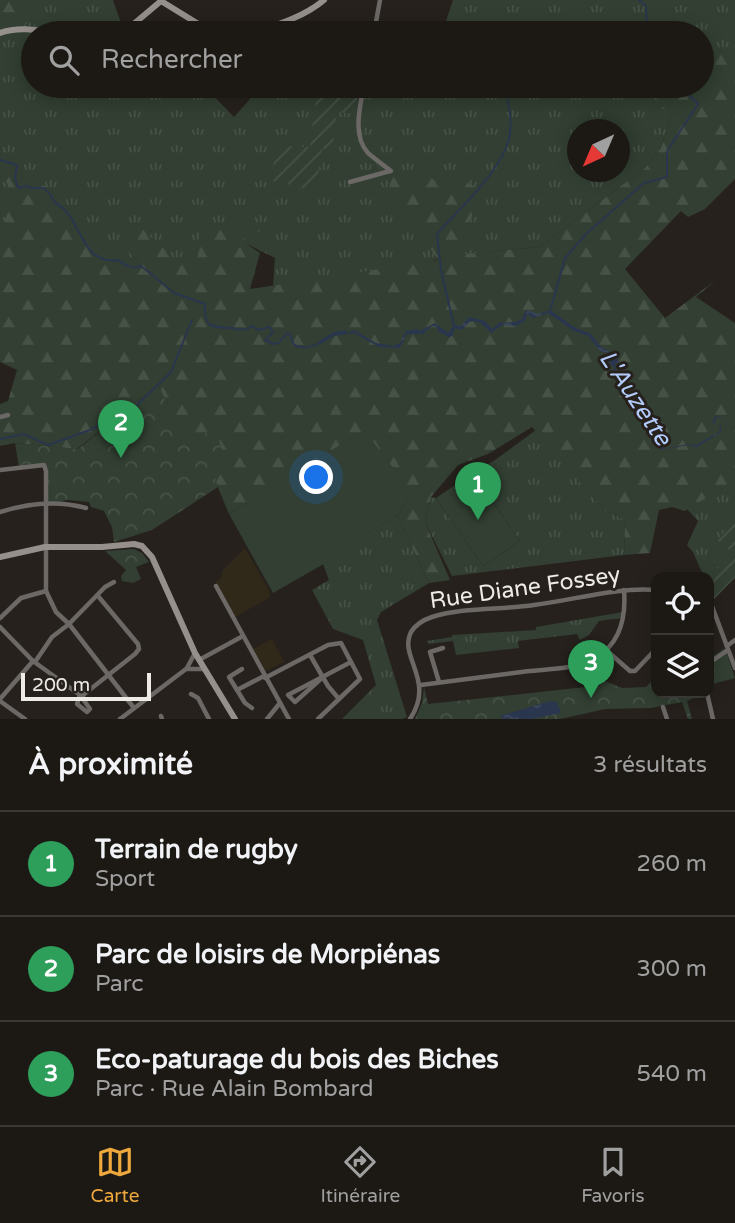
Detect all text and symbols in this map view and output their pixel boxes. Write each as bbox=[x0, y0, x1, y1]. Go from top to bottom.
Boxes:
search box bbox=[21, 21, 714, 98]
icon: search bbox=[45, 41, 83, 79]
text: Rechercher bbox=[101, 44, 243, 75]
north arrow bbox=[567, 119, 630, 182]
water label: L'Auzette bbox=[593, 345, 678, 452]
pin: 2 bbox=[98, 400, 144, 458]
your location bbox=[299, 460, 333, 494]
pin: 1 bbox=[455, 462, 501, 520]
street label: Rue Diane Fossey bbox=[428, 561, 622, 615]
map controls bbox=[651, 572, 714, 698]
button: locate bbox=[651, 572, 714, 635]
button: layers bbox=[651, 635, 714, 698]
pin: 3 bbox=[568, 640, 614, 698]
scale bar bbox=[21, 670, 150, 702]
text: 200 m bbox=[32, 674, 90, 696]
text: À proximité bbox=[28, 746, 193, 783]
text: 3 résultats bbox=[593, 751, 707, 779]
text: Terrain de rugby bbox=[95, 834, 298, 865]
text: 1 bbox=[44, 850, 58, 878]
text: 260 m bbox=[637, 850, 707, 878]
text: Sport bbox=[95, 865, 155, 893]
text: Parc de loisirs de Morpiénas bbox=[95, 939, 440, 970]
text: 2 bbox=[44, 955, 58, 983]
text: 300 m bbox=[637, 955, 707, 983]
text: Parc bbox=[95, 970, 144, 998]
text: Eco-paturage du bois des Biches bbox=[95, 1044, 499, 1075]
text: 3 bbox=[44, 1060, 58, 1088]
text: 540 m bbox=[637, 1060, 707, 1088]
text: Parc · Rue Alain Bombard bbox=[95, 1075, 374, 1103]
tab: Carte bbox=[90, 1143, 140, 1207]
tab: Itinéraire bbox=[320, 1143, 400, 1207]
tab: Favoris bbox=[581, 1143, 645, 1207]

